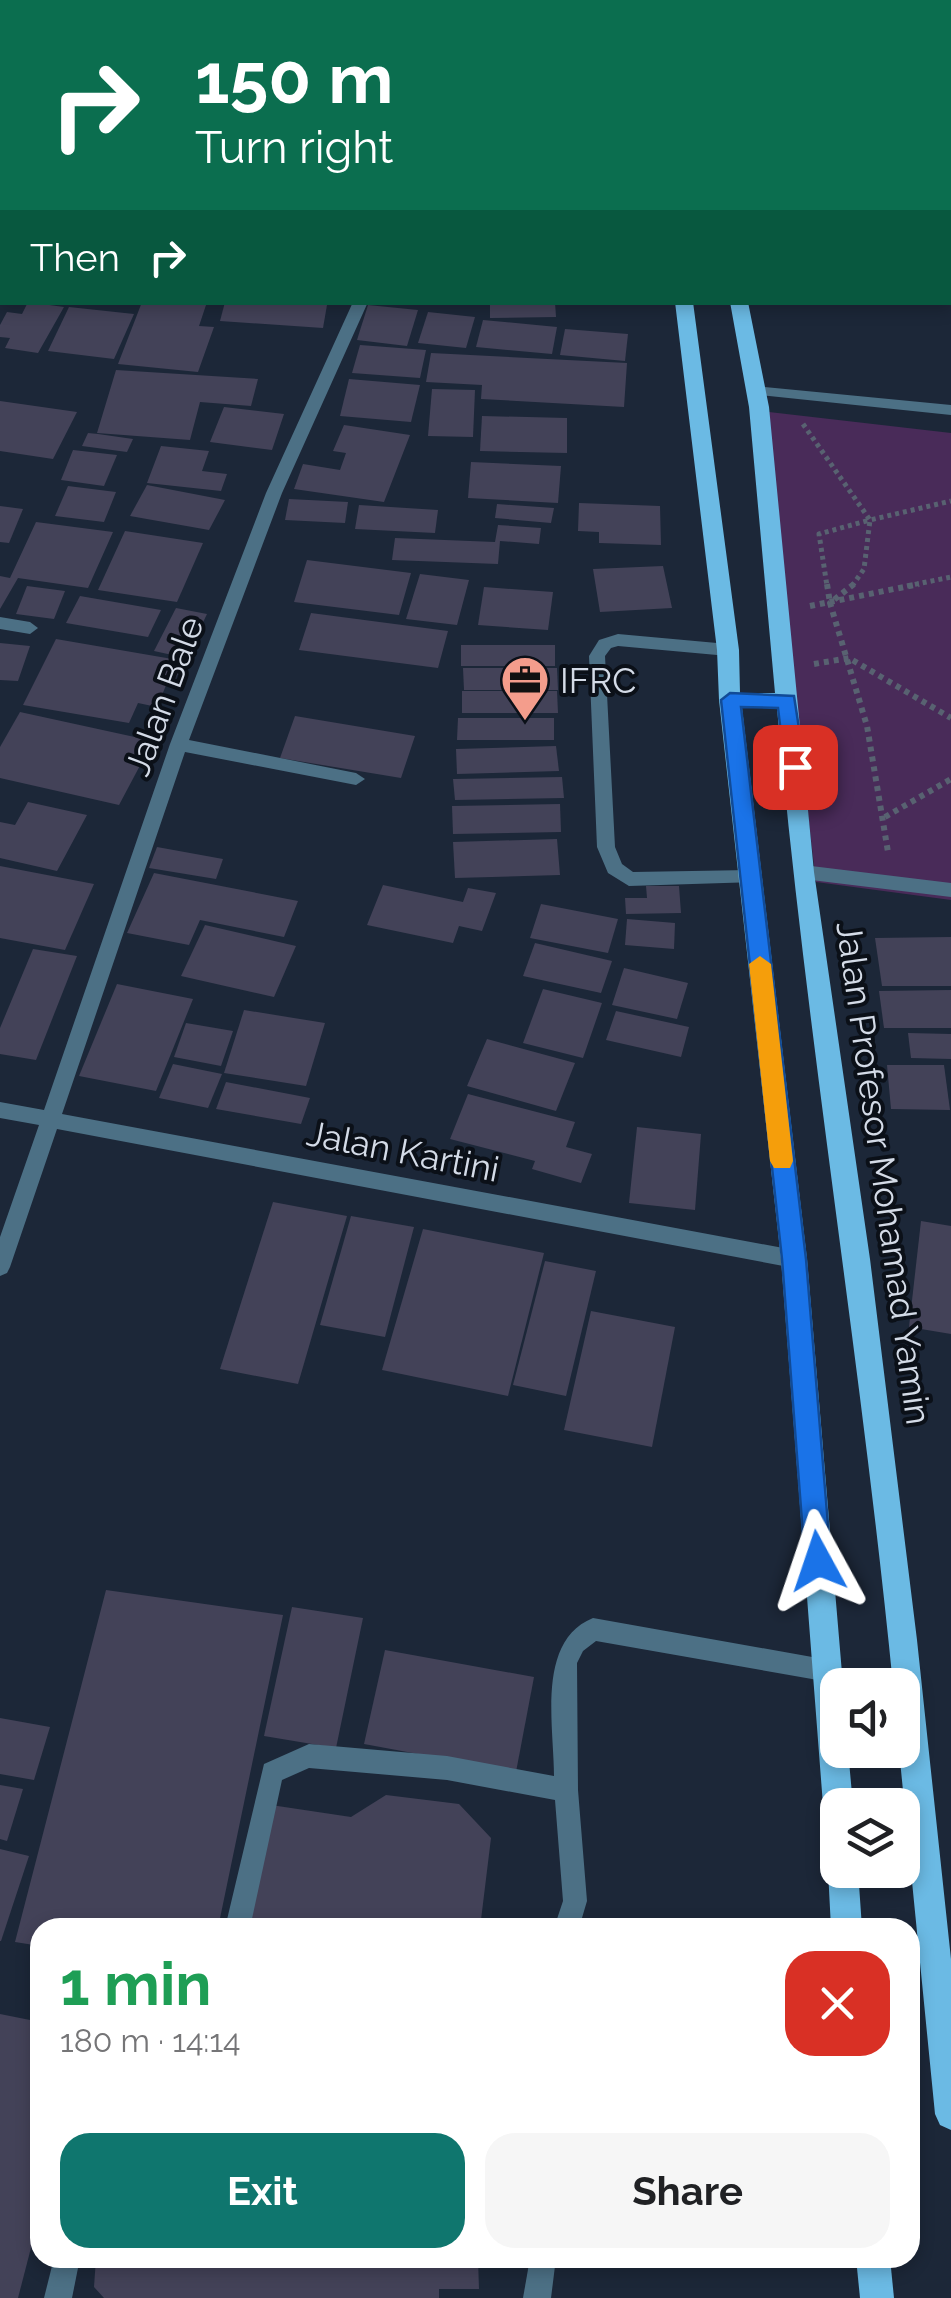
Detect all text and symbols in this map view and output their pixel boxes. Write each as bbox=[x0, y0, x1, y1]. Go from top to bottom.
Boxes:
text: 150 m bbox=[195, 37, 393, 119]
icon: right bbox=[30, 40, 160, 170]
text: Turn right bbox=[195, 121, 393, 174]
icon: right bbox=[140, 230, 195, 285]
text: Then bbox=[30, 235, 120, 280]
street label: Jalan Bale bbox=[116, 611, 212, 781]
office icon: IFRC bbox=[499, 654, 551, 722]
place label: IFRC bbox=[560, 660, 636, 701]
pin bbox=[753, 725, 838, 810]
icon: arrive bbox=[768, 740, 823, 795]
street label: Jalan Profesor Mohamad Yamin bbox=[828, 919, 940, 1427]
street label: Jalan Kartini bbox=[303, 1112, 503, 1190]
position arrow bbox=[766, 1509, 870, 1613]
map controls bbox=[820, 1668, 920, 1888]
button: sound bbox=[820, 1668, 920, 1768]
button: layers bbox=[820, 1788, 920, 1888]
text: 1 min bbox=[60, 1949, 211, 2019]
button: close bbox=[785, 1951, 890, 2056]
text: 180 m · 14:14 bbox=[60, 2022, 241, 2059]
button: Exit bbox=[60, 2133, 465, 2248]
button: Share bbox=[485, 2133, 890, 2248]

